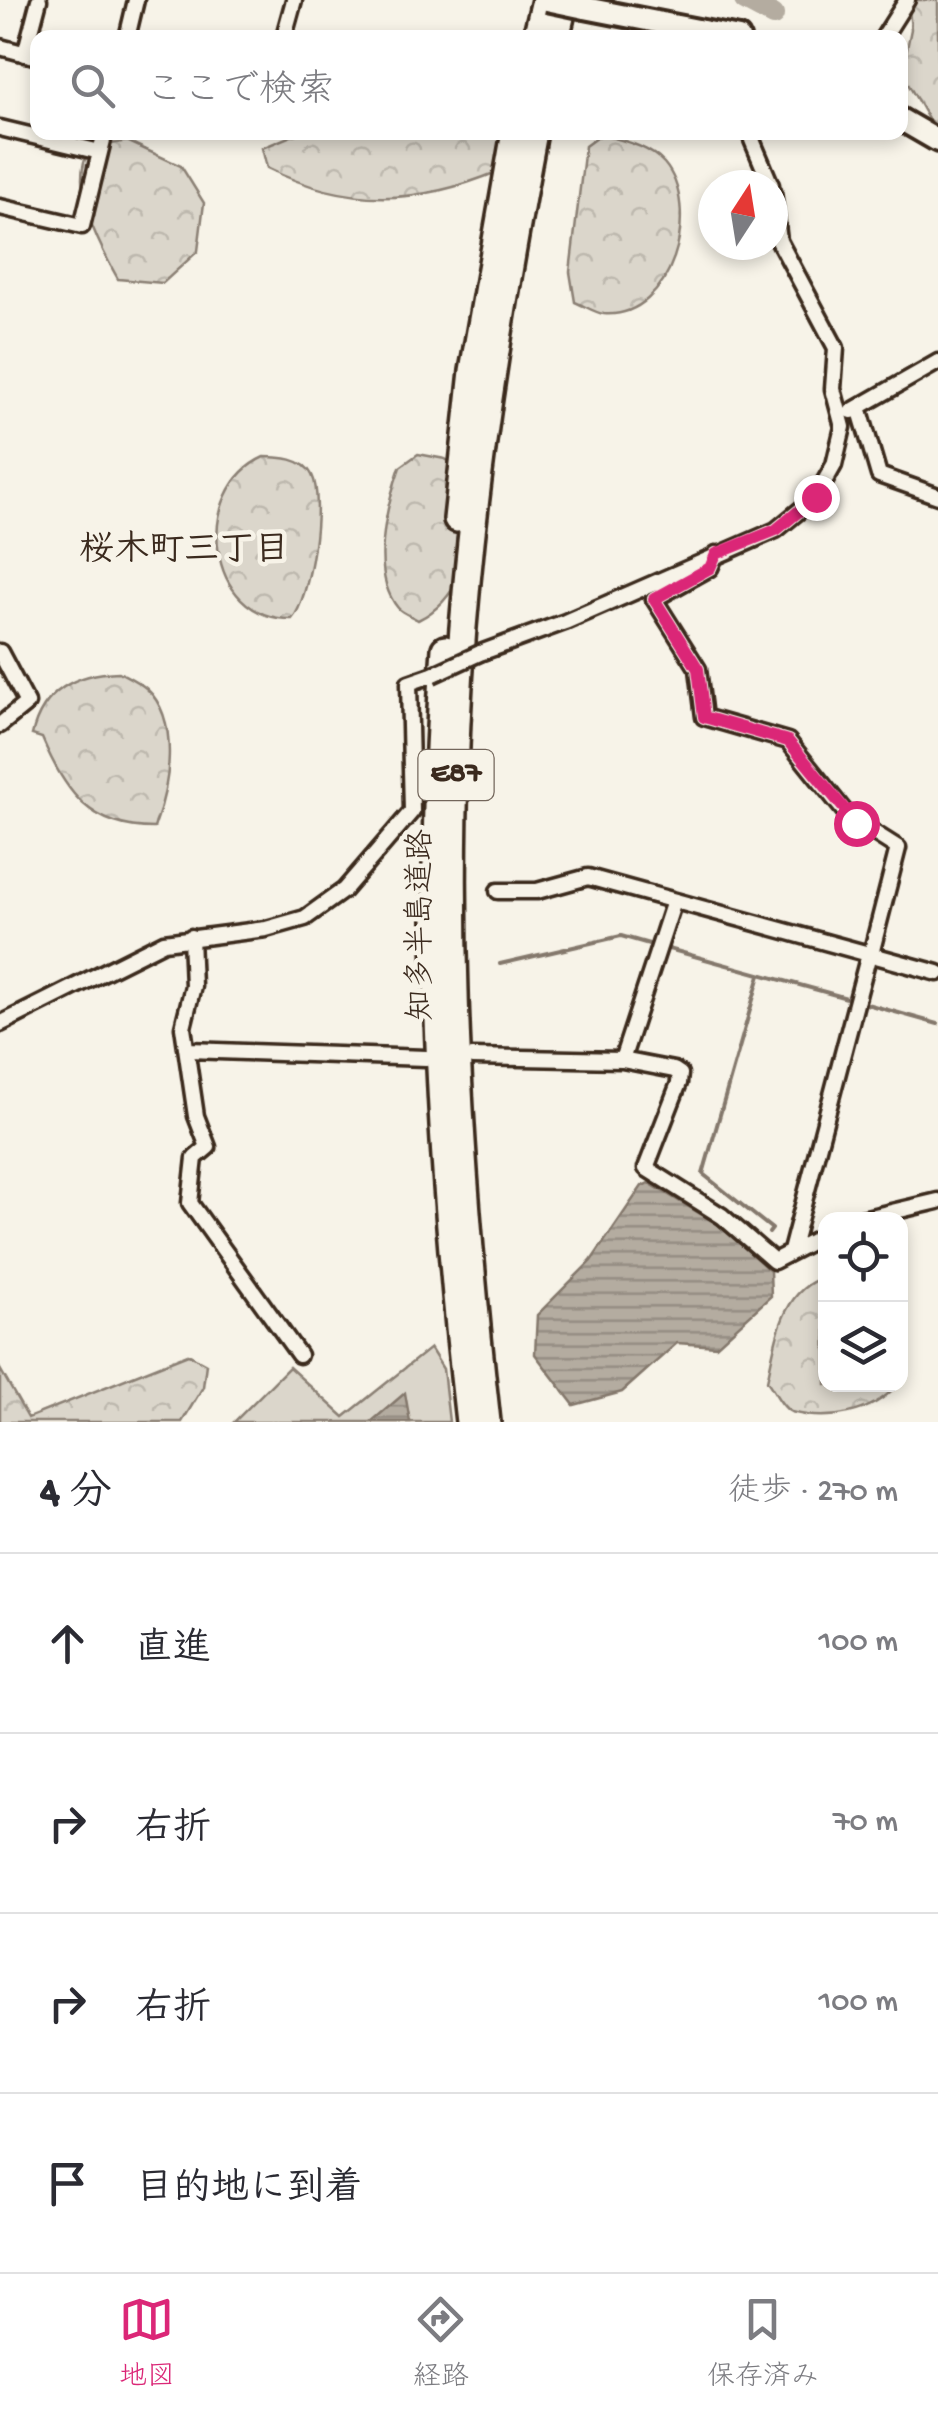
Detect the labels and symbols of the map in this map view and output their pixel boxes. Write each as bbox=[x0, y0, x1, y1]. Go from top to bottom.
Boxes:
north arrow bbox=[698, 170, 788, 260]
route end bbox=[794, 475, 840, 521]
district label: 桜木町三丁目 bbox=[79, 530, 289, 573]
road number: E87 bbox=[418, 750, 494, 800]
route start bbox=[834, 801, 880, 847]
street label: 知多半島道路 bbox=[402, 829, 442, 1021]

